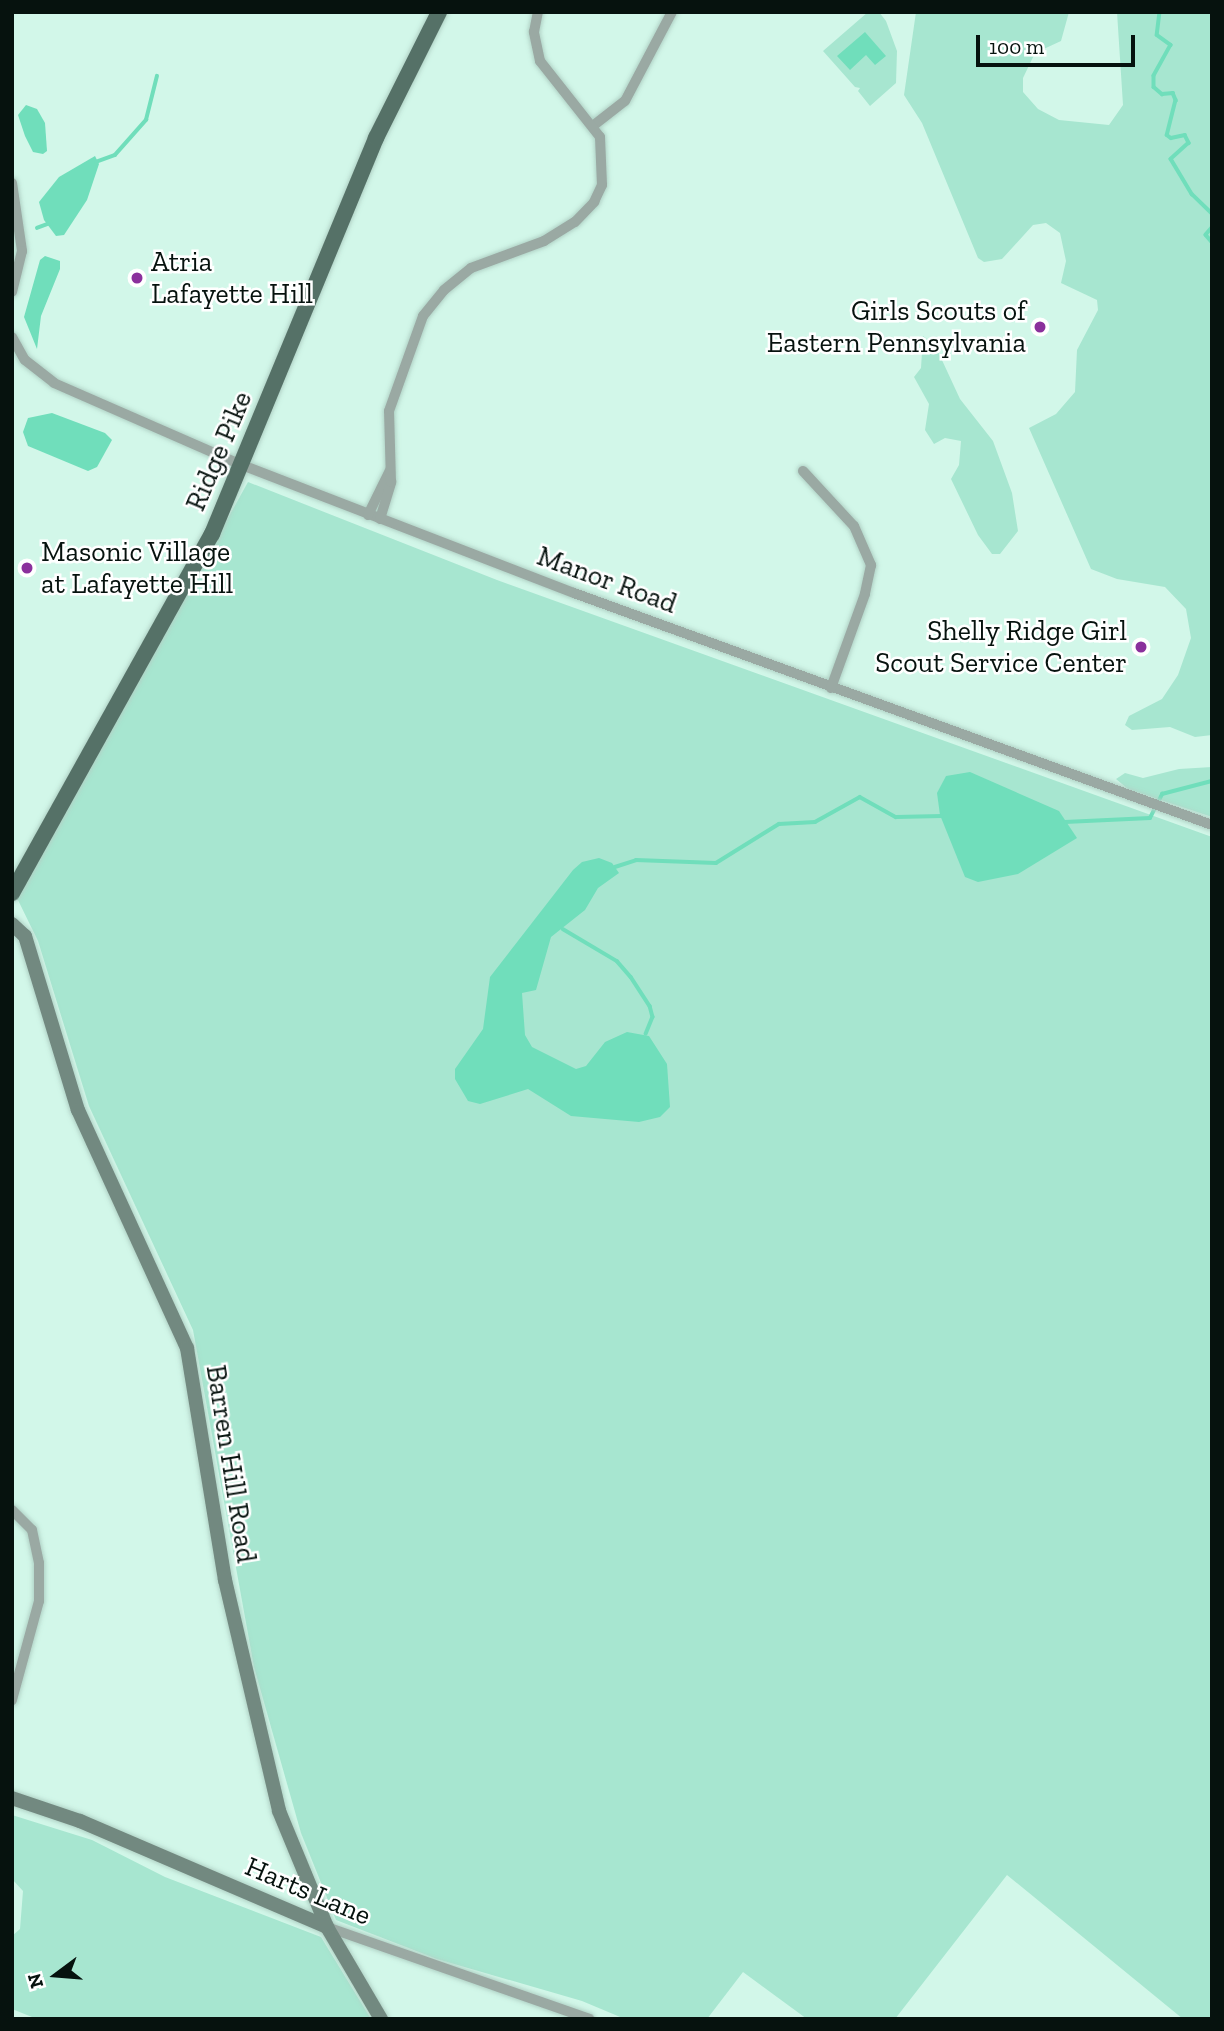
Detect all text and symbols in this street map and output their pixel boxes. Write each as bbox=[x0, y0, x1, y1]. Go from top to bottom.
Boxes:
scale bar bbox=[979, 21, 1138, 65]
text: 100 m bbox=[989, 34, 1044, 59]
place label: Atria Lafayette Hill bbox=[151, 245, 313, 311]
marker: Atria Lafayette Hill bbox=[129, 270, 145, 286]
place label: Girls Scouts of Eastern Pennsylvania bbox=[767, 294, 1026, 360]
marker: Girls Scouts of Eastern Pennsylvania bbox=[1032, 319, 1048, 335]
street label: Ridge Pike bbox=[179, 386, 259, 516]
place label: Masonic Village at Lafayette Hill bbox=[41, 535, 233, 601]
street label: Manor Road bbox=[532, 539, 682, 621]
marker: Masonic Village at Lafayette Hill bbox=[19, 560, 35, 576]
place label: Shelly Ridge Girl Scout Service Center bbox=[875, 614, 1127, 680]
marker: Shelly Ridge Girl Scout Service Center bbox=[1133, 639, 1149, 655]
street label: Barren Hill Road bbox=[199, 1363, 263, 1565]
street label: Harts Lane bbox=[240, 1850, 376, 1932]
north arrow bbox=[21, 1940, 91, 2010]
text: N bbox=[22, 1971, 48, 1991]

